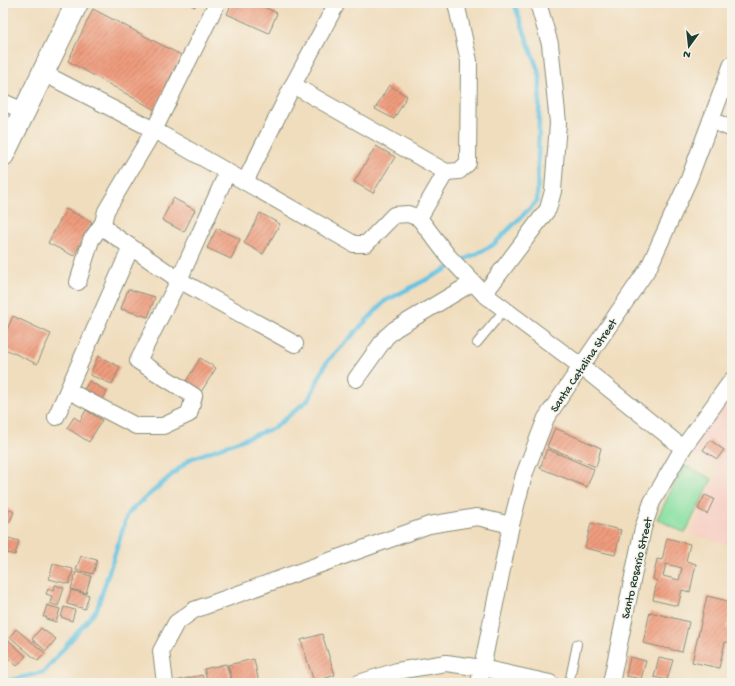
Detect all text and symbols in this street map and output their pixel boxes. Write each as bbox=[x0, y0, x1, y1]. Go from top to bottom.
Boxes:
north arrow bbox=[669, 26, 709, 66]
text: N bbox=[682, 47, 692, 60]
street label: Santa Catalina Street bbox=[548, 316, 622, 415]
street label: Santo Rosario Street bbox=[619, 515, 657, 620]

